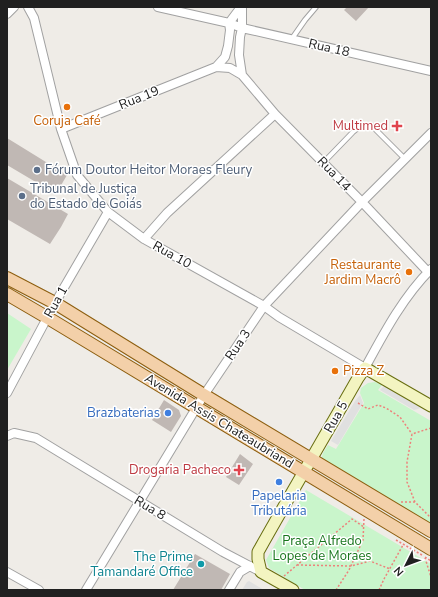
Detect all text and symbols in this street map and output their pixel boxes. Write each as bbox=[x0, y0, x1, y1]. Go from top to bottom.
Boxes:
street label: Rua 18 bbox=[307, 35, 352, 62]
street label: Rua 19 bbox=[116, 82, 162, 114]
marker: Coruja Café bbox=[62, 102, 72, 112]
place label: Coruja Café bbox=[33, 112, 101, 130]
place label: Multimed bbox=[333, 117, 388, 135]
marker: Multimed bbox=[391, 120, 403, 132]
street label: Rua 14 bbox=[313, 153, 355, 195]
place label: Fórum Doutor Heitor Moraes Fleury bbox=[45, 161, 252, 179]
marker: Fórum Doutor Heitor Moraes Fleury bbox=[32, 165, 42, 175]
place label: Tribunal de Justiça do Estado de Goiás bbox=[30, 180, 142, 213]
marker: Tribunal de Justiça do Estado de Goiás bbox=[17, 191, 27, 201]
street label: Rua 10 bbox=[149, 237, 195, 273]
place label: Restaurante Jardim Macrô bbox=[323, 256, 401, 289]
marker: Restaurante Jardim Macrô bbox=[404, 267, 414, 277]
street label: Rua 1 bbox=[40, 283, 72, 321]
street label: Rua 3 bbox=[221, 326, 255, 364]
place label: Pizza Z bbox=[343, 362, 384, 380]
marker: Pizza Z bbox=[330, 366, 340, 376]
street label: Avenida Assis Chateaubriand bbox=[141, 369, 297, 473]
street label: Rua 5 bbox=[320, 398, 352, 436]
place label: Brazbaterias bbox=[87, 404, 160, 422]
marker: Brazbaterias bbox=[163, 408, 173, 418]
place label: Drogaria Pacheco bbox=[129, 461, 231, 479]
marker: Drogaria Pacheco bbox=[234, 465, 244, 475]
marker: Papelaria Tributária bbox=[274, 477, 284, 487]
place label: Papelaria Tributária bbox=[251, 487, 307, 520]
street label: Rua 8 bbox=[131, 492, 169, 525]
park label: Praça Alfredo Lopes de Moraes bbox=[272, 532, 372, 565]
north arrow bbox=[386, 545, 426, 585]
place label: The Prime Tamandaré Office bbox=[90, 548, 193, 581]
marker: The Prime Tamandaré Office bbox=[196, 559, 206, 569]
text: N bbox=[391, 563, 407, 579]

